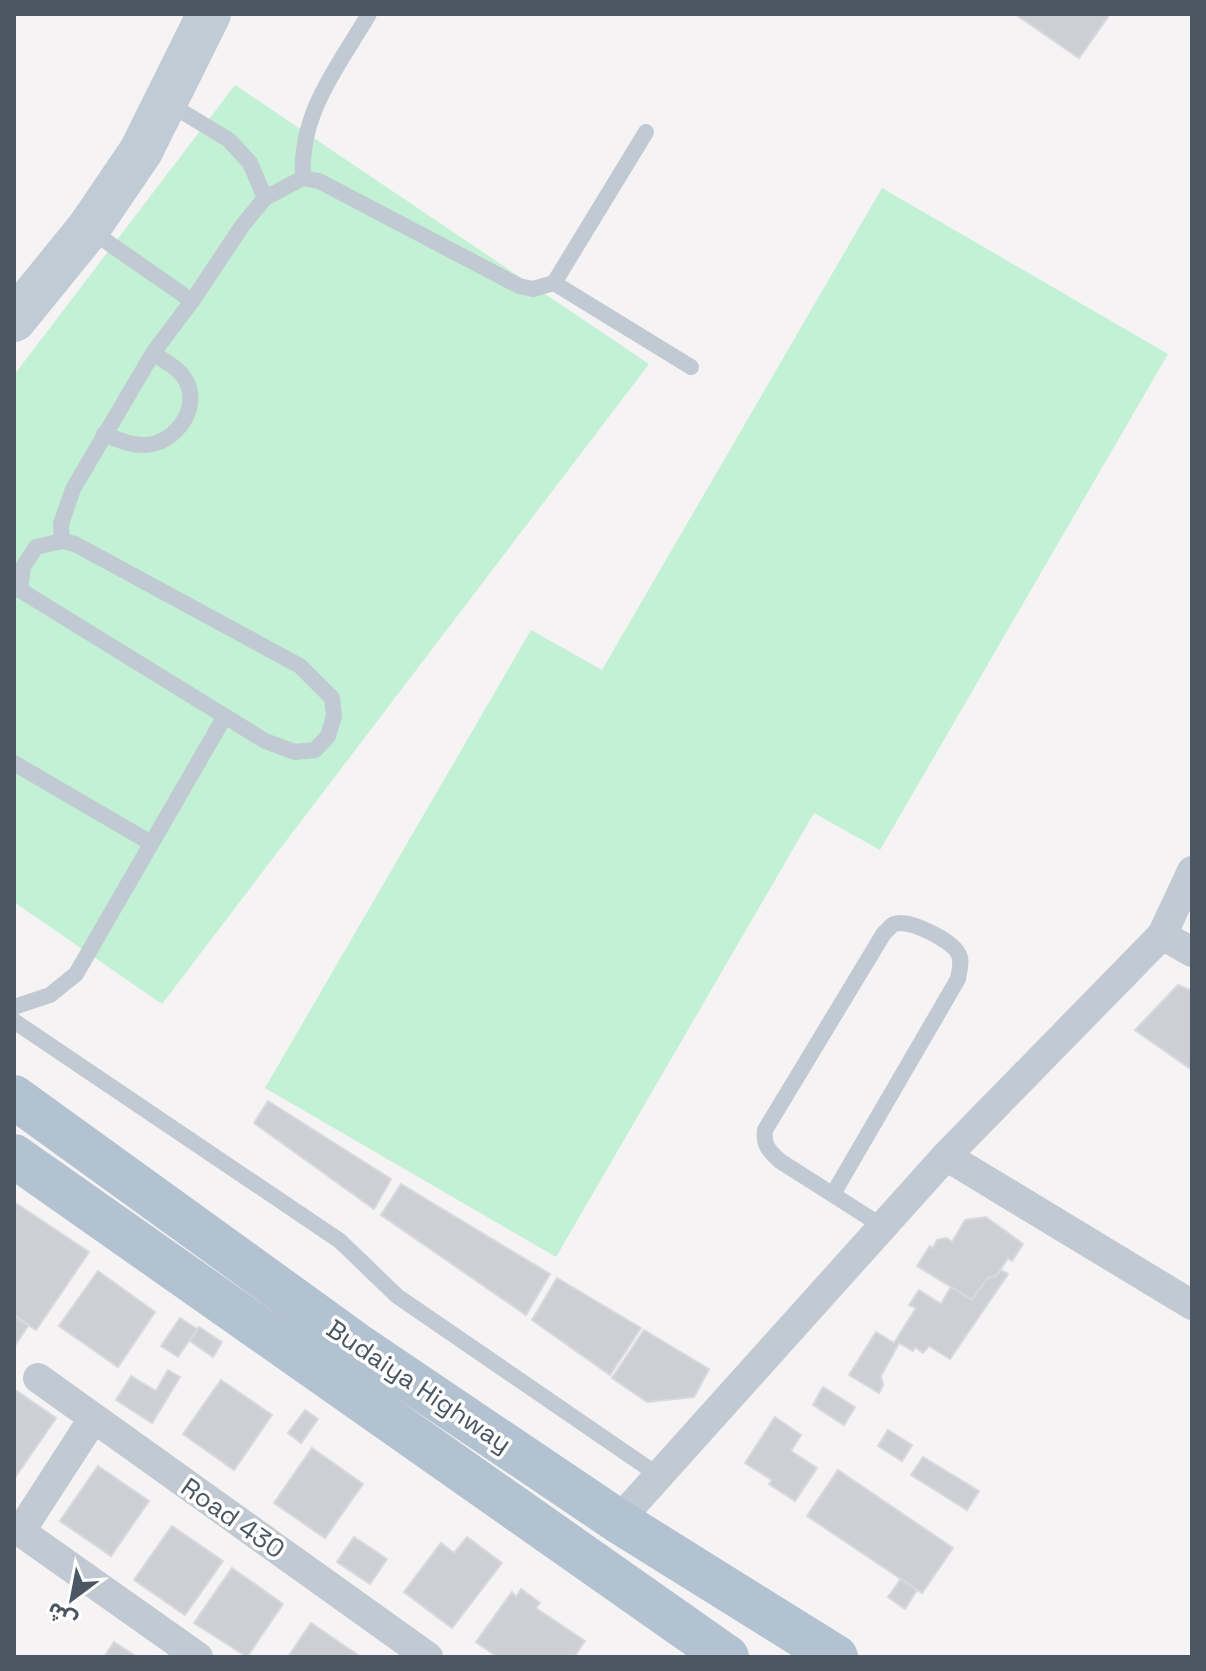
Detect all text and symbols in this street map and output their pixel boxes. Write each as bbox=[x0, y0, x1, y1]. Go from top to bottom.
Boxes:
street label: Budaiya Highway bbox=[320, 1312, 518, 1460]
street label: Road 430 bbox=[174, 1470, 292, 1566]
north arrow bbox=[32, 1559, 112, 1639]
text: ش bbox=[41, 1596, 82, 1636]

